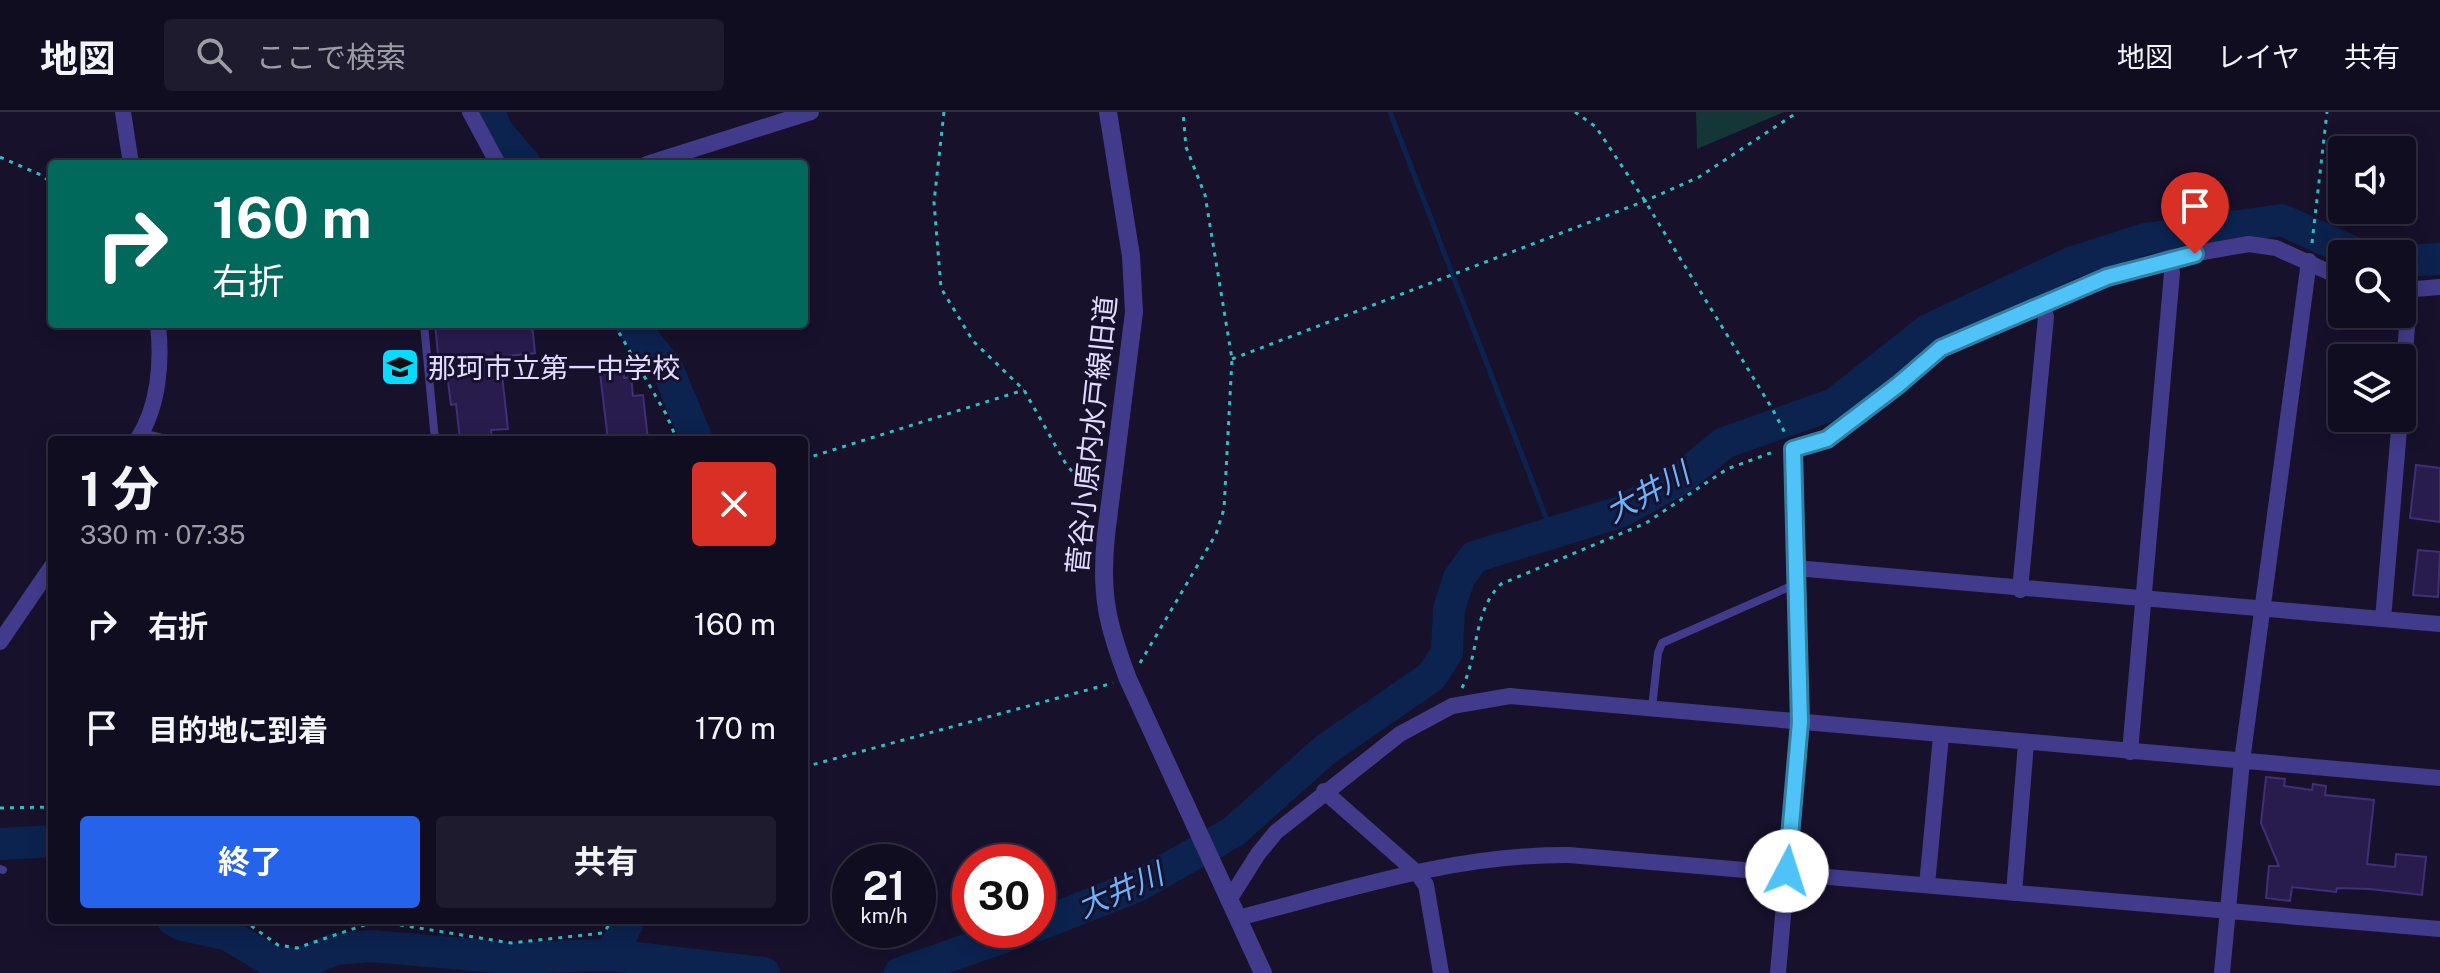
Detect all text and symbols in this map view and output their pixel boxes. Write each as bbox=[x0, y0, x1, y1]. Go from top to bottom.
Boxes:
search box bbox=[164, 19, 724, 91]
icon: search bbox=[192, 33, 236, 77]
text: 地図 bbox=[40, 36, 116, 81]
text: ここで検索 bbox=[256, 39, 406, 75]
text: 地図 bbox=[2117, 40, 2173, 73]
text: レイヤ bbox=[2217, 40, 2300, 73]
text: 共有 bbox=[2344, 40, 2400, 73]
map controls bbox=[2328, 136, 2416, 432]
button: sound bbox=[2328, 136, 2416, 224]
pin bbox=[2161, 172, 2229, 254]
icon: arrive bbox=[2173, 184, 2217, 228]
text: 160 m bbox=[212, 185, 372, 251]
icon: right bbox=[80, 192, 184, 296]
button: search bbox=[2328, 240, 2416, 328]
text: 右折 bbox=[212, 260, 284, 302]
street label: 菅谷小原内水戸線旧道 bbox=[1060, 294, 1122, 576]
button: layers bbox=[2328, 344, 2416, 432]
school or university icon: 那珂市立第一中学校 bbox=[379, 346, 421, 388]
place label: 那珂市立第一中学校 bbox=[428, 351, 680, 384]
water label: 大井川 bbox=[1599, 453, 1698, 530]
text: 1 分 bbox=[80, 460, 159, 517]
button: close bbox=[692, 462, 776, 546]
text: 330 m · 07:35 bbox=[80, 519, 246, 550]
icon: right bbox=[80, 602, 124, 646]
text: 160 m bbox=[694, 606, 776, 642]
text: 右折 bbox=[148, 608, 208, 644]
icon: arrive bbox=[80, 706, 124, 750]
text: 170 m bbox=[695, 710, 776, 746]
text: 目的地に到着 bbox=[148, 712, 328, 748]
button: 終了 bbox=[80, 816, 420, 908]
button: 共有 bbox=[436, 816, 776, 908]
position arrow bbox=[1745, 829, 1829, 913]
speed limit sign: 30 bbox=[952, 844, 1056, 948]
water label: 大井川 bbox=[1072, 854, 1171, 925]
text: 21 bbox=[863, 862, 905, 909]
text: km/h bbox=[860, 904, 908, 928]

